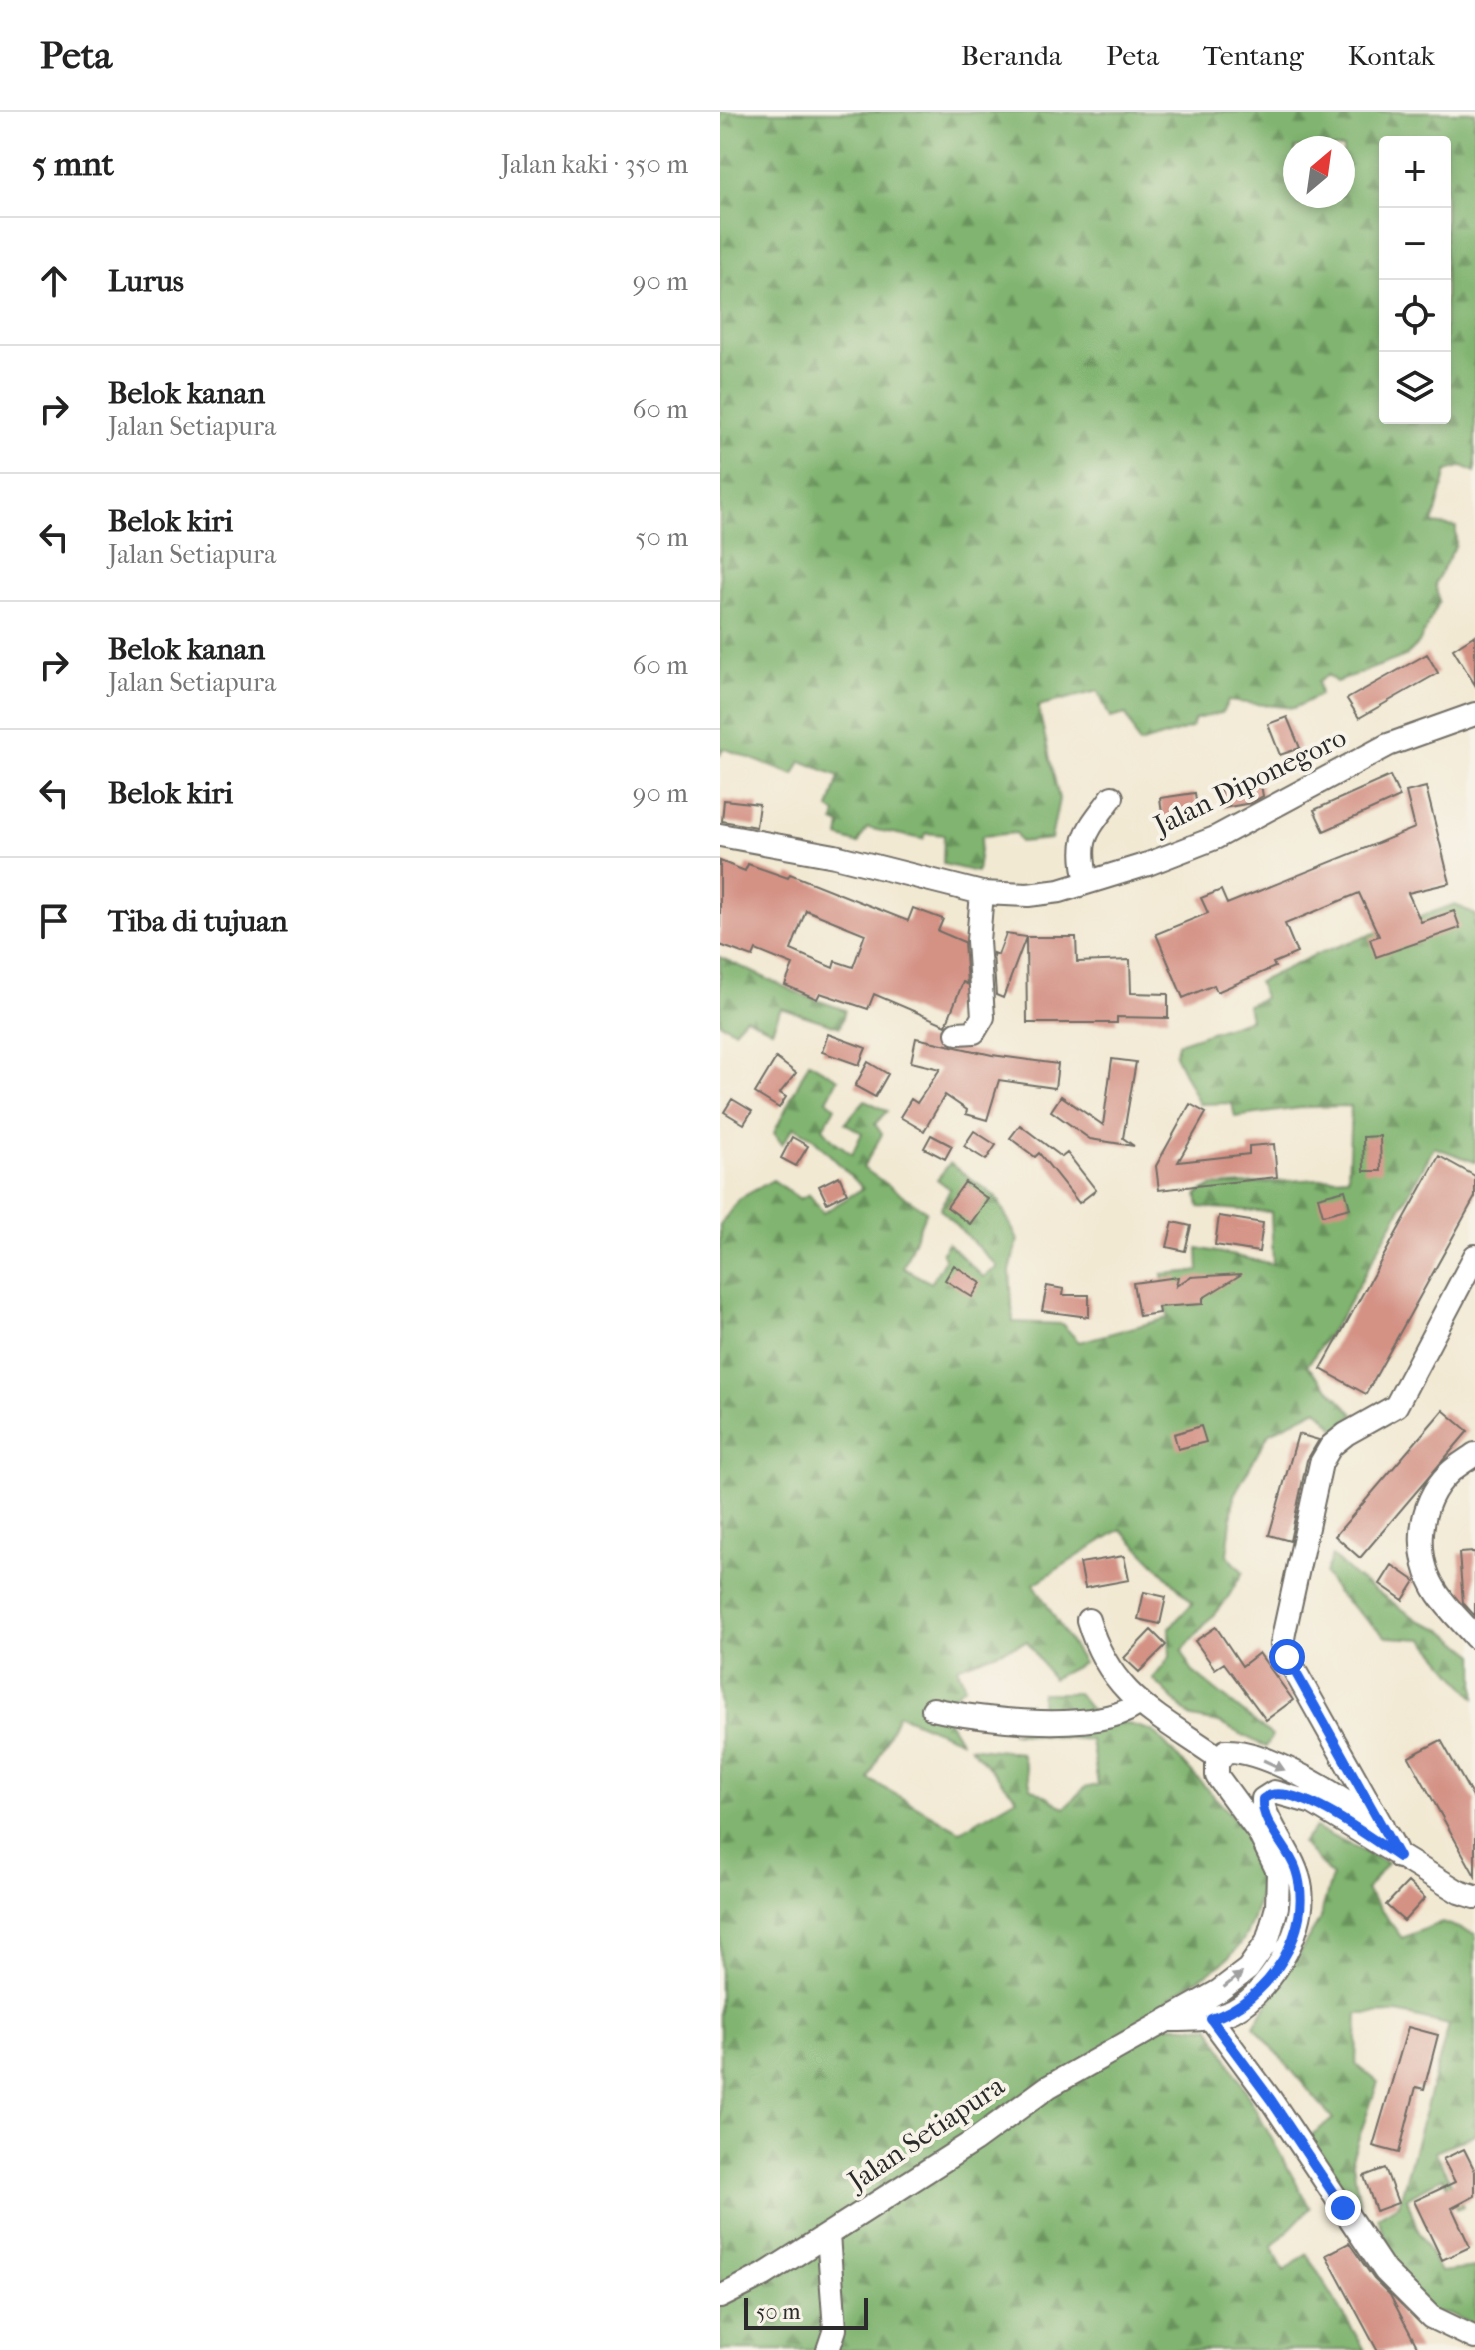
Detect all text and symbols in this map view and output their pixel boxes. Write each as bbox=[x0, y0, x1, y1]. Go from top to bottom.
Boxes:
text: Peta bbox=[40, 33, 112, 78]
text: Beranda bbox=[961, 39, 1062, 72]
text: Peta bbox=[1106, 39, 1159, 72]
text: Tentang bbox=[1203, 39, 1304, 72]
text: Kontak bbox=[1348, 39, 1435, 72]
north arrow bbox=[1283, 136, 1355, 208]
map controls bbox=[1379, 136, 1451, 424]
button: + bbox=[1379, 136, 1451, 208]
text: 5 mnt bbox=[32, 144, 114, 184]
text: Jalan kaki · 350 m bbox=[501, 149, 688, 180]
button: − bbox=[1379, 208, 1451, 280]
icon: ahead bbox=[32, 259, 76, 303]
text: Lurus bbox=[108, 264, 184, 299]
text: 90 m bbox=[633, 266, 688, 297]
button: locate bbox=[1379, 280, 1451, 352]
button: layers bbox=[1379, 352, 1451, 424]
text: Belok kanan bbox=[108, 376, 265, 411]
icon: right bbox=[32, 387, 76, 431]
text: 60 m bbox=[632, 394, 688, 425]
text: Jalan Setiapura bbox=[108, 411, 276, 442]
text: Belok kiri bbox=[108, 504, 233, 539]
icon: left bbox=[32, 515, 76, 559]
text: 50 m bbox=[635, 522, 688, 553]
text: Jalan Setiapura bbox=[108, 539, 276, 570]
text: Belok kanan bbox=[108, 632, 265, 667]
icon: right bbox=[32, 643, 76, 687]
text: 60 m bbox=[632, 650, 688, 681]
text: Jalan Setiapura bbox=[108, 667, 276, 698]
street label: Jalan Diponegoro bbox=[1147, 720, 1351, 843]
icon: left bbox=[32, 771, 76, 815]
text: Belok kiri bbox=[108, 776, 233, 811]
text: 90 m bbox=[633, 778, 688, 809]
icon: arrive bbox=[32, 899, 76, 943]
text: Tiba di tujuan bbox=[108, 904, 288, 939]
route start bbox=[1269, 1639, 1305, 1675]
one-way arrow bbox=[1263, 1758, 1286, 1771]
one-way arrow bbox=[1223, 1972, 1243, 1989]
street label: Jalan Setiapura bbox=[840, 2068, 1011, 2198]
route end bbox=[1325, 2190, 1361, 2226]
scale bar bbox=[744, 2294, 868, 2330]
text: 50 m bbox=[756, 2299, 801, 2325]

